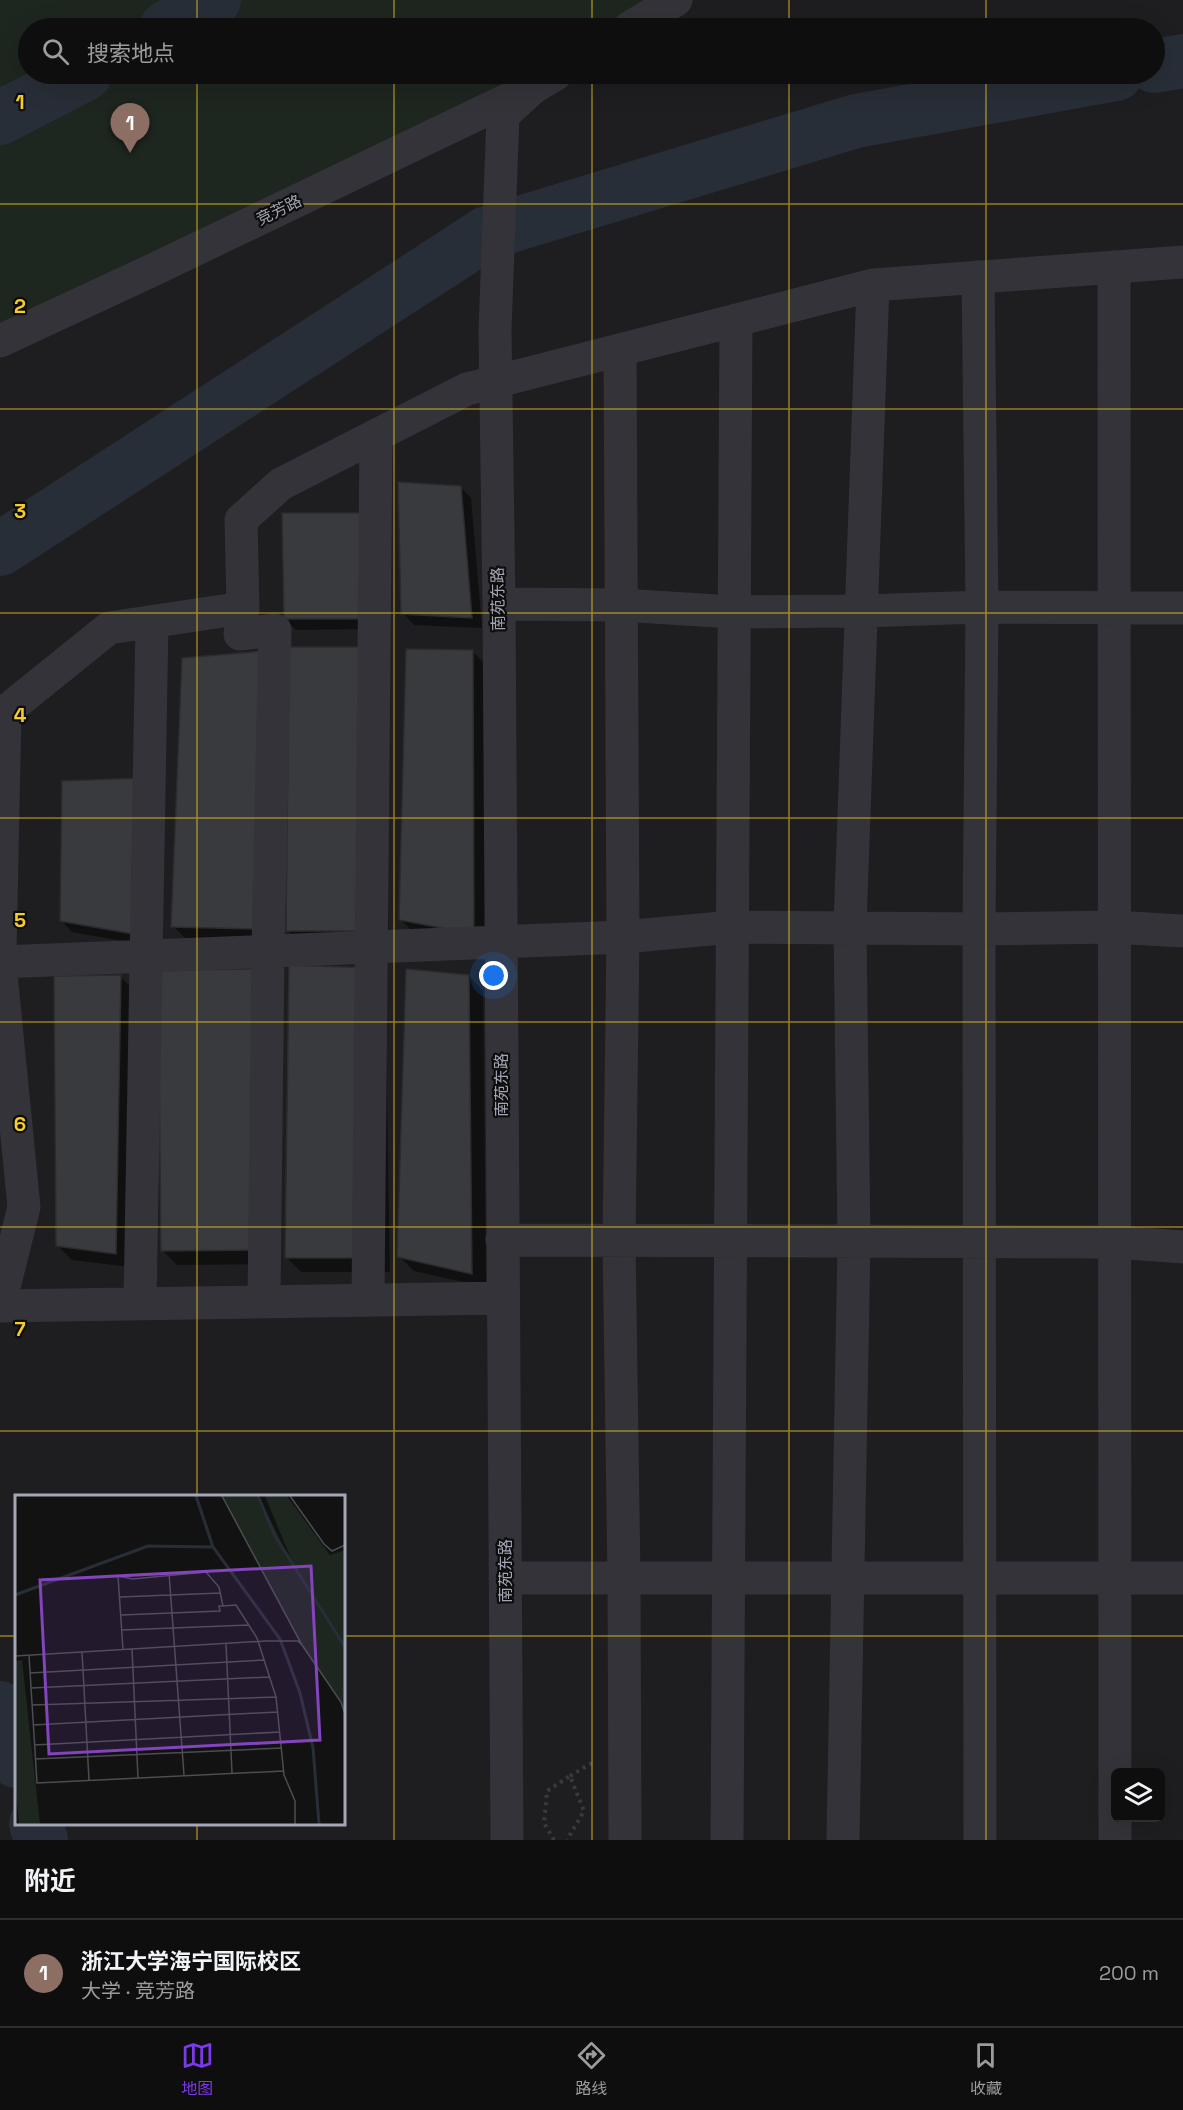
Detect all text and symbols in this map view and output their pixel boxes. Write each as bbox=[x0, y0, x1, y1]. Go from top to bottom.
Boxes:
search box bbox=[18, 18, 1165, 84]
icon: search bbox=[39, 35, 72, 68]
text: 搜索地点 bbox=[87, 39, 175, 67]
text: 1 bbox=[15, 89, 25, 115]
pin: 1 bbox=[110, 104, 150, 153]
street label: 竞芳路 bbox=[253, 190, 305, 230]
text: 2 bbox=[14, 293, 26, 319]
text: 3 bbox=[14, 498, 26, 524]
street label: 南苑东路 bbox=[487, 567, 509, 631]
text: 4 bbox=[14, 702, 27, 728]
text: 5 bbox=[14, 907, 26, 933]
your location bbox=[479, 961, 508, 990]
street label: 南苑东路 bbox=[491, 1053, 512, 1117]
text: 6 bbox=[14, 1111, 26, 1137]
text: 7 bbox=[14, 1316, 26, 1342]
inset map bbox=[15, 1495, 345, 1825]
street label: 南苑东路 bbox=[495, 1539, 516, 1603]
map controls bbox=[1111, 1768, 1165, 1822]
button: layers bbox=[1111, 1768, 1165, 1822]
text: 附近 bbox=[24, 1864, 76, 1898]
text: 浙江大学海宁国际校区 bbox=[81, 1947, 301, 1975]
text: 1 bbox=[39, 1960, 48, 1986]
text: 200 m bbox=[1099, 1960, 1159, 1986]
text: 大学 · 竞芳路 bbox=[81, 1978, 195, 2004]
tab: 地图 bbox=[181, 2039, 214, 2099]
tab: 路线 bbox=[575, 2039, 608, 2099]
tab: 收藏 bbox=[969, 2039, 1002, 2099]

